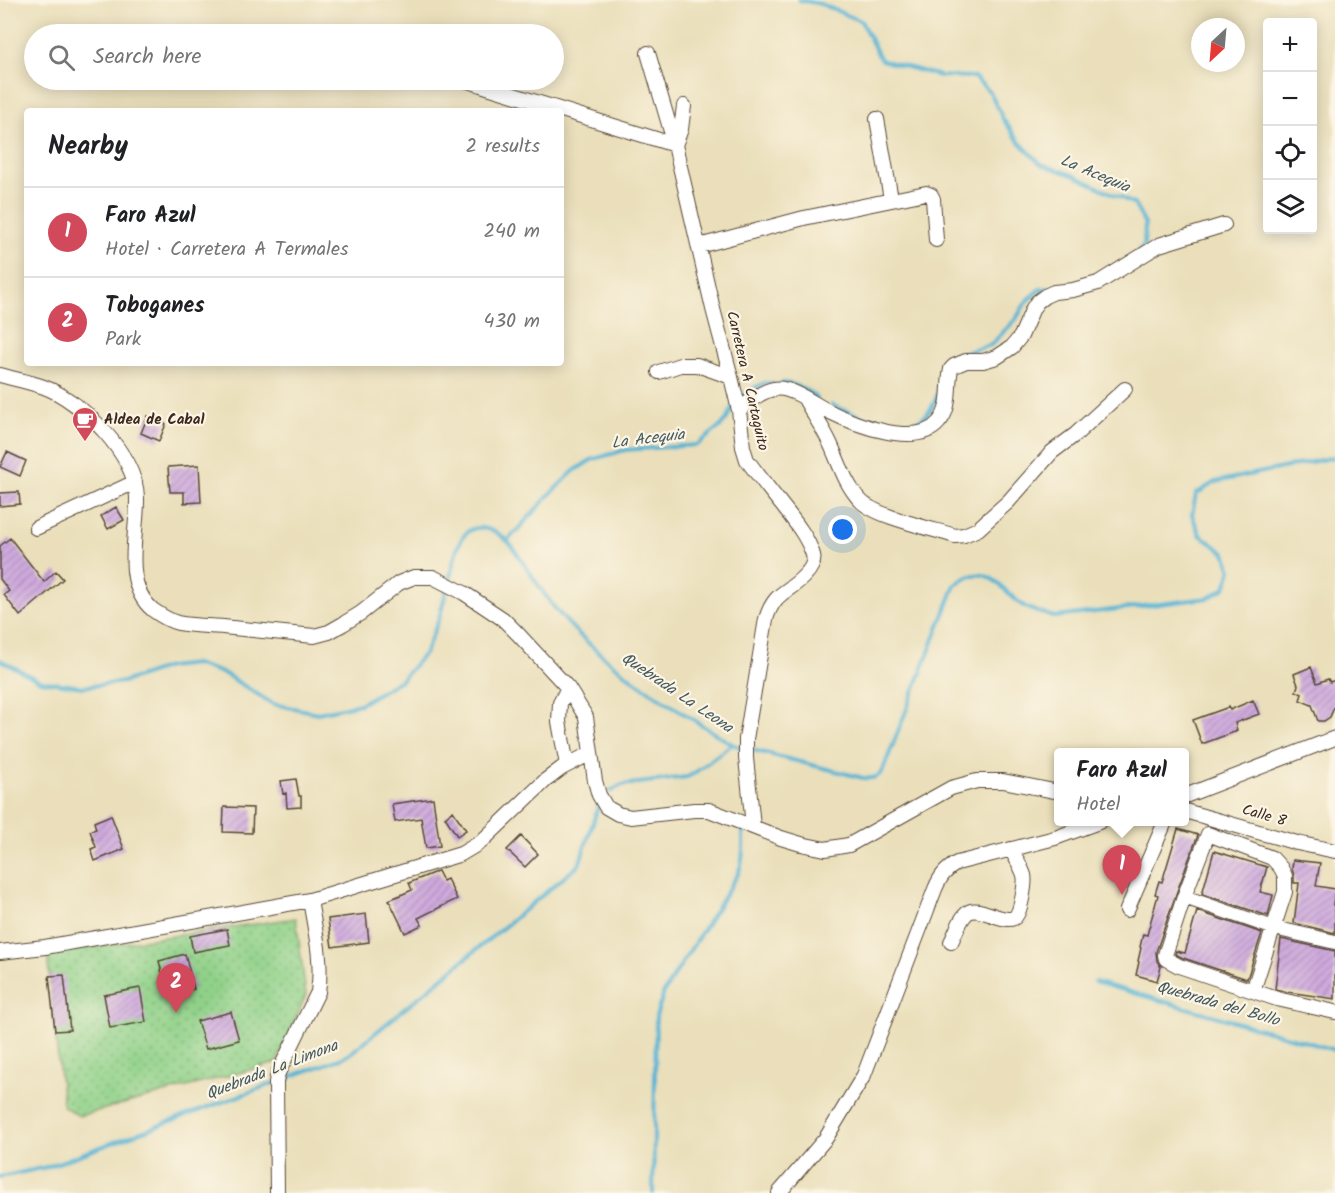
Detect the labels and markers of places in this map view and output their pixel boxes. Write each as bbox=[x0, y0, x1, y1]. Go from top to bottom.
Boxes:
cafe icon: Aldea de Cabal bbox=[70, 405, 100, 443]
place label: Aldea de Cabal bbox=[104, 408, 205, 432]
pin: 1 bbox=[1102, 846, 1142, 895]
pin: 2 bbox=[156, 964, 195, 1013]

